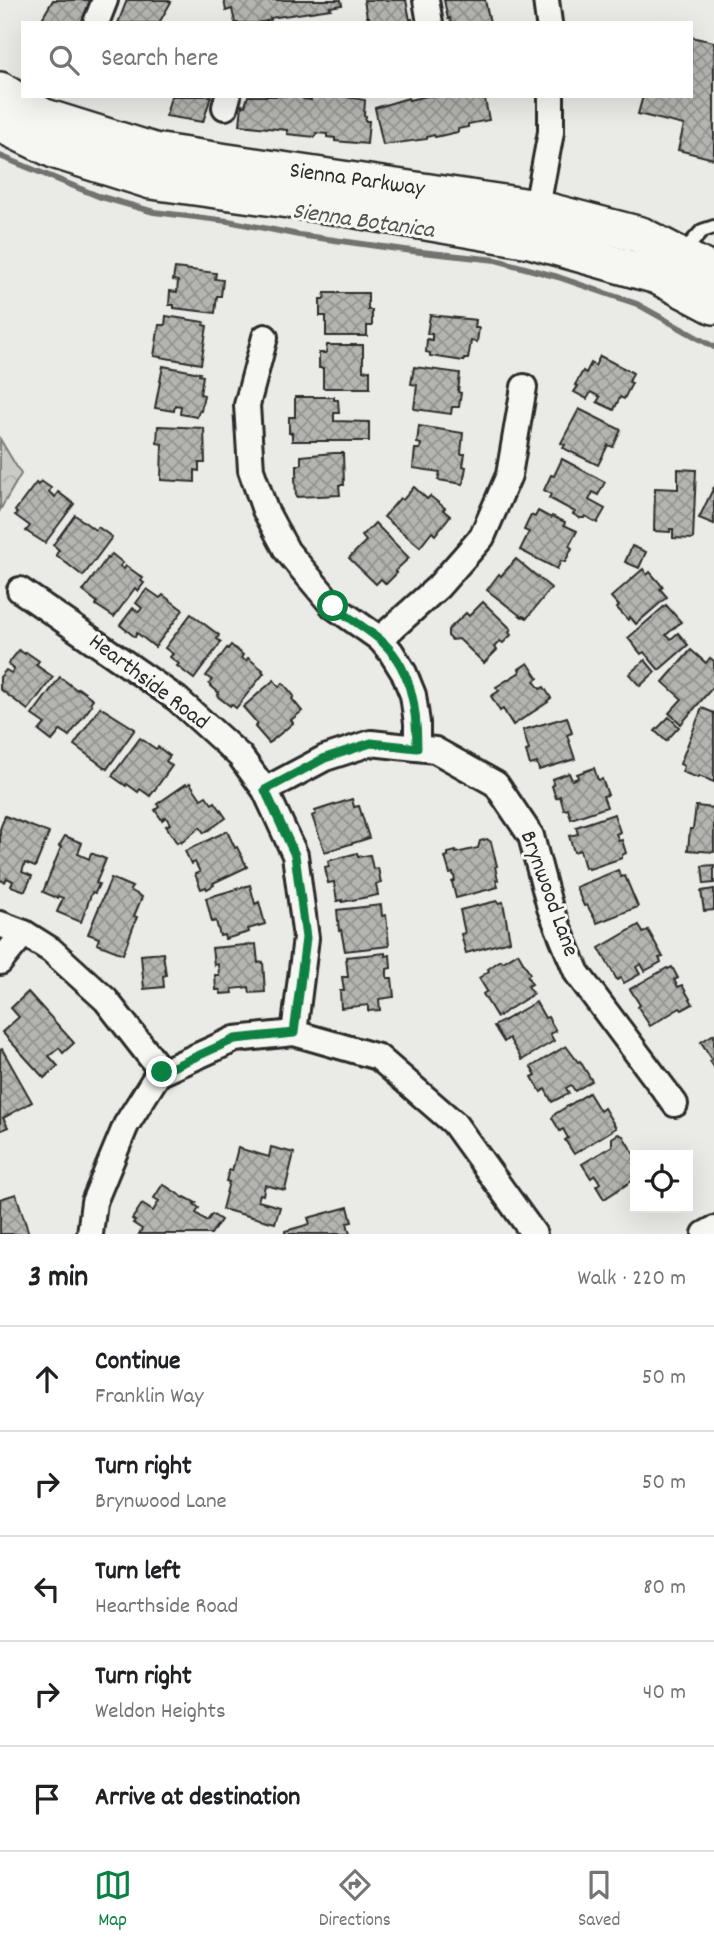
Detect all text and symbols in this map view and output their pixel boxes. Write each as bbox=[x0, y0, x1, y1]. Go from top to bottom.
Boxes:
search box bbox=[21, 21, 693, 98]
icon: search bbox=[45, 41, 83, 79]
text: Search here bbox=[101, 41, 219, 78]
street label: Sienna Parkway bbox=[287, 155, 427, 207]
water label: Sienna Botanica bbox=[290, 195, 438, 249]
route start bbox=[317, 590, 348, 621]
street label: Hearthside Road bbox=[81, 627, 215, 739]
street label: Brynwood Lane bbox=[510, 826, 586, 962]
route end bbox=[146, 1056, 177, 1087]
map controls bbox=[630, 1150, 693, 1213]
button: locate bbox=[630, 1150, 693, 1213]
text: 3 min bbox=[28, 1258, 88, 1301]
text: Walk · 220 m bbox=[578, 1263, 686, 1296]
text: Continue bbox=[95, 1344, 180, 1381]
icon: ahead bbox=[28, 1360, 66, 1398]
text: 50 m bbox=[642, 1362, 686, 1395]
text: Franklin Way bbox=[95, 1381, 204, 1414]
text: Turn right bbox=[95, 1449, 192, 1486]
icon: right bbox=[28, 1465, 66, 1503]
text: 50 m bbox=[642, 1467, 686, 1500]
text: Brynwood Lane bbox=[95, 1486, 227, 1519]
text: Turn left bbox=[95, 1554, 181, 1591]
icon: left bbox=[28, 1570, 66, 1608]
text: 80 m bbox=[643, 1572, 686, 1605]
text: Hearthside Road bbox=[95, 1591, 238, 1624]
text: Turn right bbox=[95, 1659, 192, 1696]
icon: right bbox=[28, 1675, 66, 1713]
text: 40 m bbox=[643, 1677, 686, 1710]
text: Weldon Heights bbox=[95, 1696, 226, 1729]
icon: arrive bbox=[28, 1780, 66, 1818]
text: Arrive at destination bbox=[95, 1780, 300, 1817]
tab: Map bbox=[94, 1866, 132, 1935]
tab: Directions bbox=[319, 1866, 391, 1935]
tab: Saved bbox=[578, 1866, 620, 1935]

